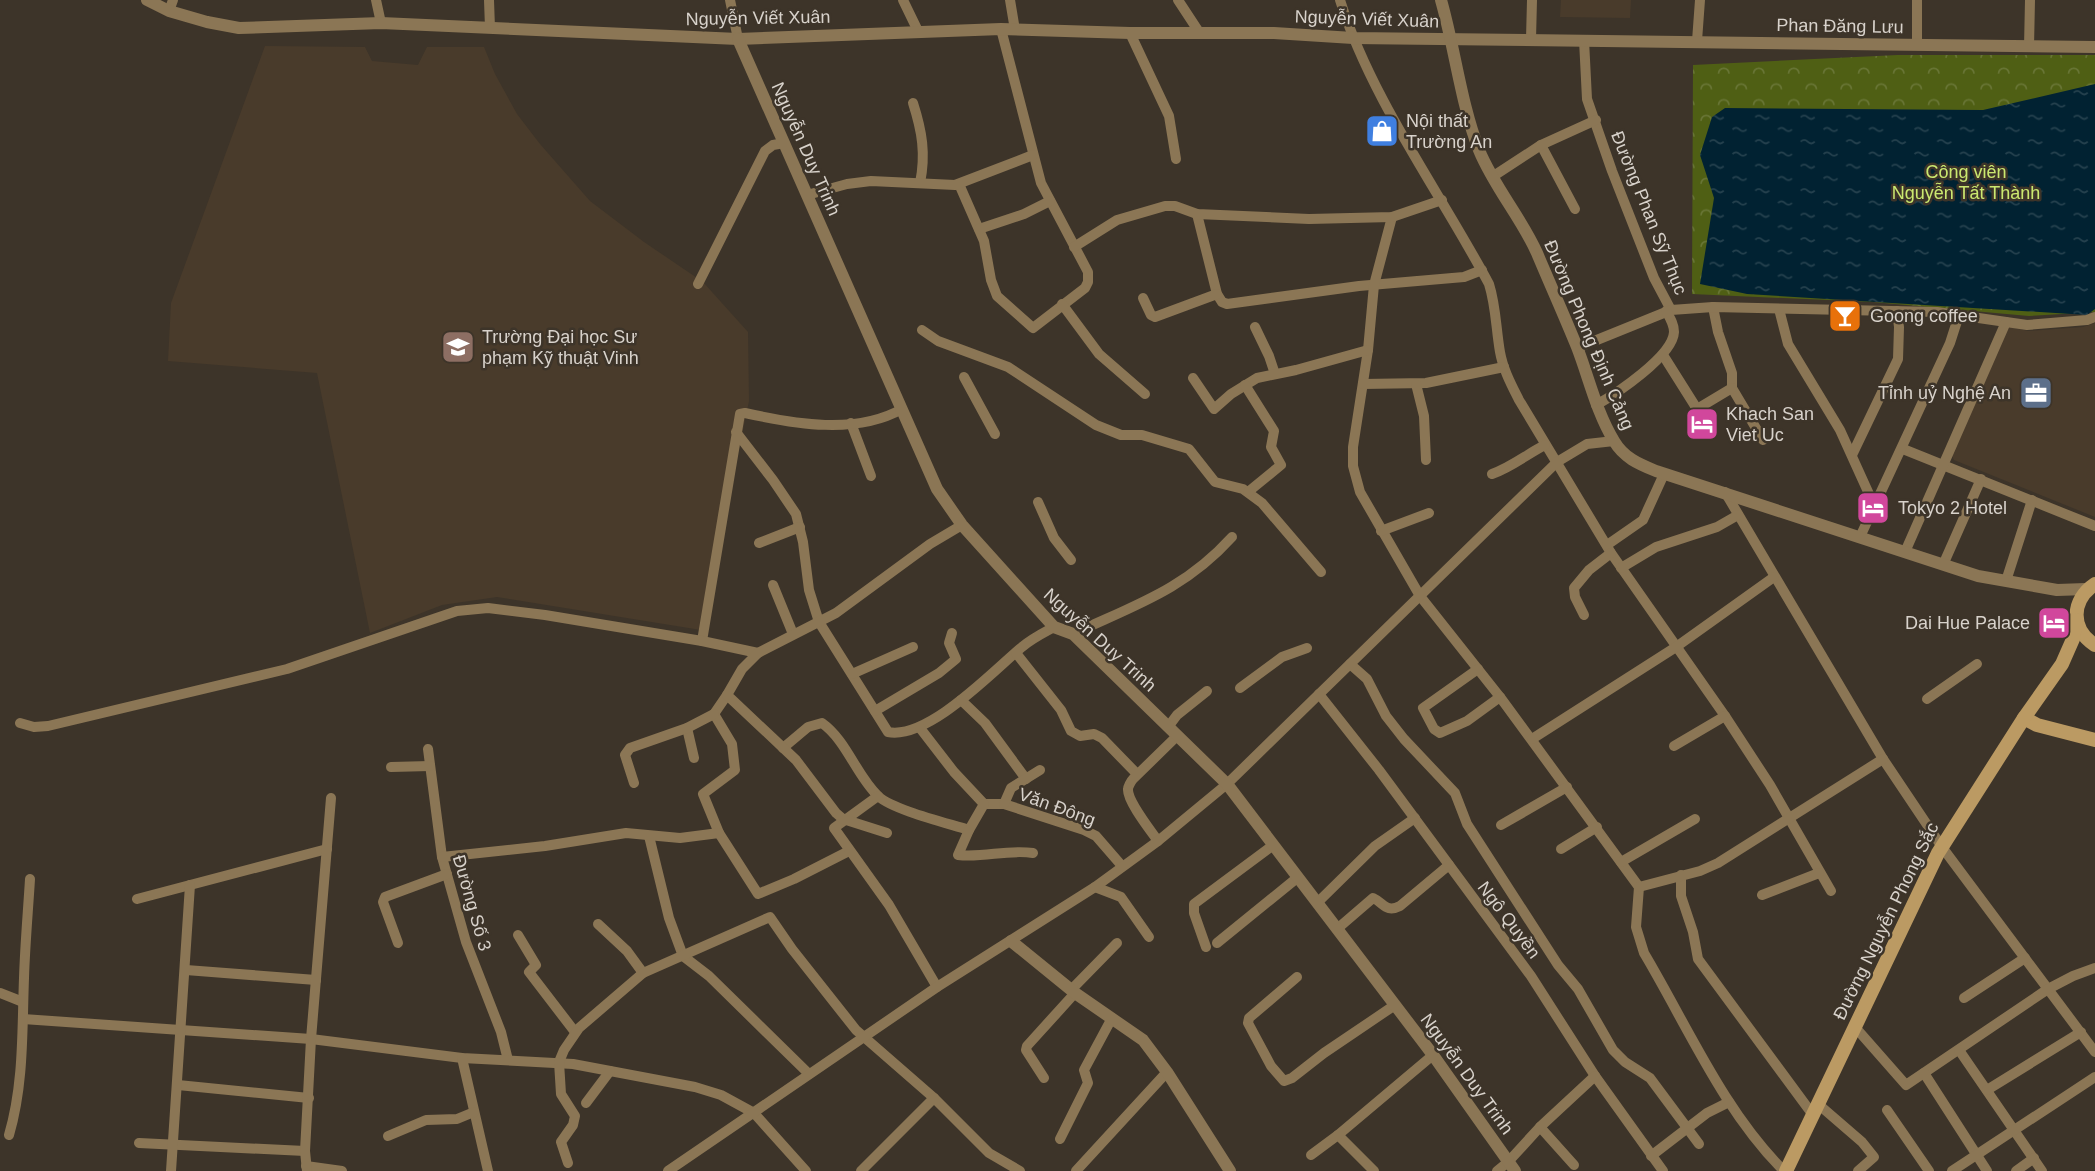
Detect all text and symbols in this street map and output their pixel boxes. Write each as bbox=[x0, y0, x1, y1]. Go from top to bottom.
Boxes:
street label: Nguyễn Viết Xuân bbox=[1294, 5, 1440, 32]
street label: Nguyễn Viết Xuân bbox=[685, 6, 831, 29]
street label: Phan Đăng Lưu bbox=[1776, 15, 1904, 37]
street label: Nguyễn Duy Trinh bbox=[768, 79, 845, 219]
place label: Nội thất Trường An bbox=[1406, 111, 1492, 152]
shop icon: Nội thất Trường An bbox=[1363, 112, 1401, 150]
street label: Đường Phan Sỹ Thục bbox=[1607, 128, 1691, 298]
park label: Công viên Nguyễn Tất Thành bbox=[1892, 162, 2040, 203]
street label: Đường Phong Định Cảng bbox=[1540, 237, 1638, 433]
bar icon: Goong coffee bbox=[1826, 297, 1864, 335]
place label: Goong coffee bbox=[1870, 306, 1978, 326]
place label: Trường Đại học Sư phạm Kỹ thuật Vinh bbox=[482, 327, 639, 368]
school or university icon: Trường Đại học Sư phạm Kỹ thuật Vinh bbox=[439, 328, 477, 366]
office icon: Tỉnh uỷ Nghệ An bbox=[2017, 374, 2055, 412]
place label: Tỉnh uỷ Nghệ An bbox=[1878, 383, 2011, 403]
place label: Khach San Viet Uc bbox=[1726, 404, 1814, 445]
hotel icon: Khach San Viet Uc bbox=[1683, 405, 1721, 443]
hotel icon: Tokyo 2 Hotel bbox=[1854, 489, 1892, 527]
place label: Tokyo 2 Hotel bbox=[1898, 498, 2007, 518]
street label: Nguyễn Duy Trinh bbox=[1040, 584, 1161, 696]
hotel icon: Dai Hue Palace bbox=[2035, 604, 2073, 642]
place label: Dai Hue Palace bbox=[1905, 613, 2030, 633]
street label: Văn Đông bbox=[1016, 784, 1098, 830]
street label: Đường Nguyễn Phong Sắc bbox=[1829, 819, 1943, 1023]
street label: Đường Số 3 bbox=[449, 853, 495, 953]
street label: Ngô Quyền bbox=[1474, 878, 1544, 962]
street label: Nguyễn Duy Trinh bbox=[1417, 1009, 1518, 1138]

